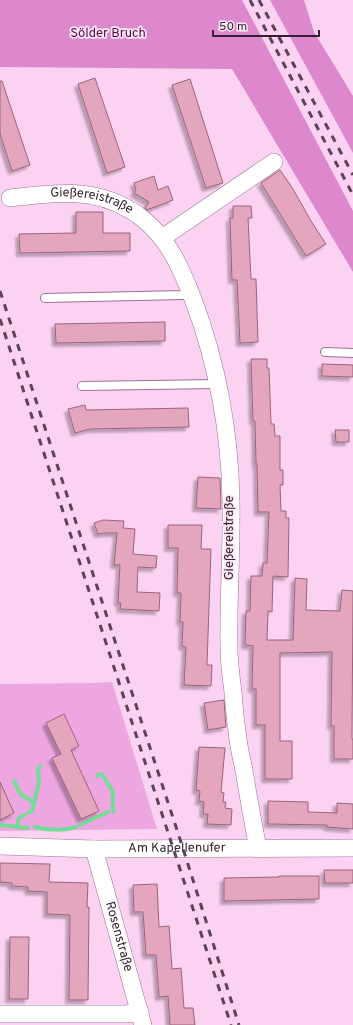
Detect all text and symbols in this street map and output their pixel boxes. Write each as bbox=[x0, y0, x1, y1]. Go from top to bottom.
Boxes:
scale bar bbox=[213, 12, 319, 38]
text: 50 m bbox=[219, 19, 247, 35]
park label: Sölder Bruch bbox=[70, 26, 146, 42]
street label: Gießereistraße bbox=[50, 185, 136, 218]
street label: Gießereistraße bbox=[222, 496, 238, 580]
street label: Am Kapellenufer bbox=[128, 840, 226, 857]
street label: Rosenstraße bbox=[101, 900, 136, 974]

